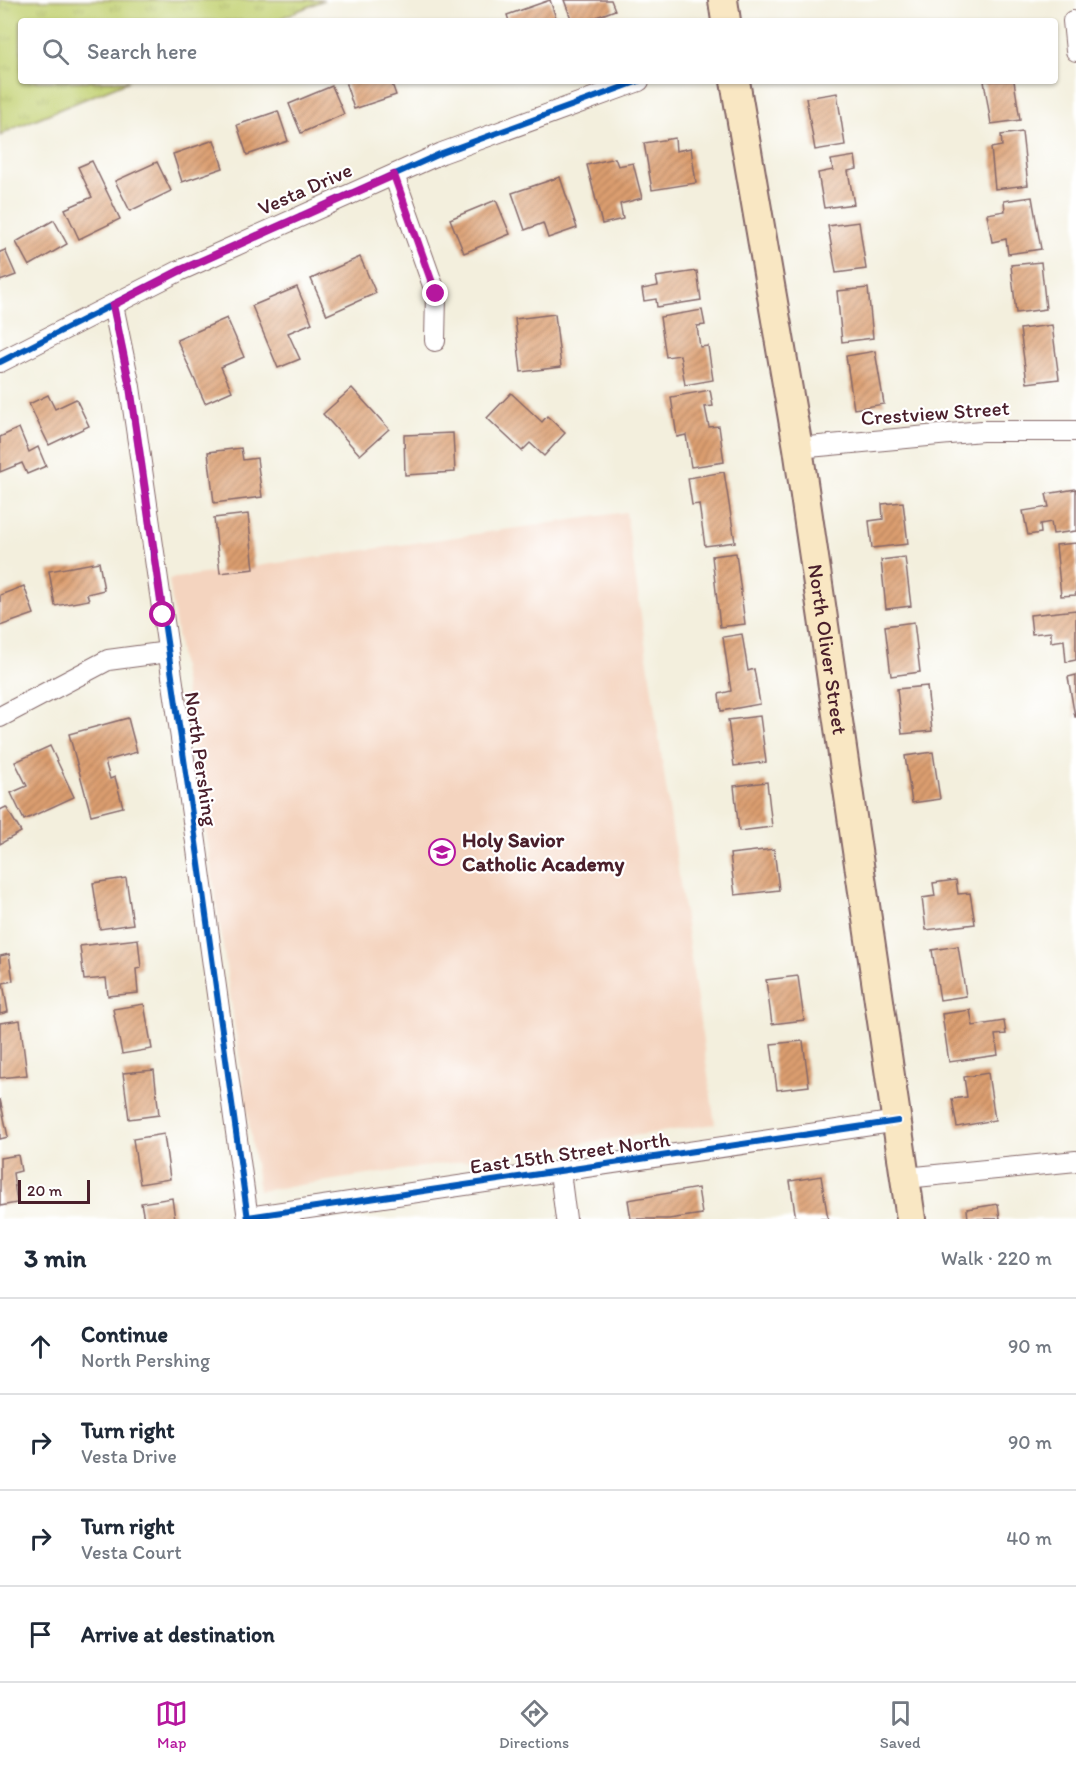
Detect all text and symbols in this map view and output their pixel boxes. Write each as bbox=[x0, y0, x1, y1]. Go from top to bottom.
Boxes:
search box bbox=[18, 18, 1058, 84]
icon: search bbox=[39, 35, 72, 68]
text: Search here bbox=[87, 38, 197, 65]
street label: Vesta Drive bbox=[254, 157, 356, 220]
route end bbox=[422, 280, 448, 306]
street label: Crestview Street bbox=[860, 395, 1010, 430]
street label: North Oliver Street bbox=[803, 562, 853, 736]
route start bbox=[149, 601, 175, 627]
street label: North Pershing bbox=[180, 690, 223, 828]
place label: Holy Savior Catholic Academy bbox=[462, 827, 624, 877]
school or university icon: Holy Savior Catholic Academy bbox=[427, 837, 457, 867]
street label: East 15th Street North bbox=[468, 1126, 672, 1179]
scale bar bbox=[18, 1177, 90, 1204]
text: 20 m bbox=[27, 1181, 62, 1200]
text: 3 min bbox=[24, 1242, 86, 1274]
text: Walk · 220 m bbox=[941, 1246, 1052, 1270]
text: Continue bbox=[81, 1321, 168, 1348]
icon: ahead bbox=[24, 1330, 57, 1363]
text: 90 m bbox=[1008, 1334, 1052, 1358]
text: North Pershing bbox=[81, 1348, 210, 1372]
text: Turn right bbox=[81, 1417, 175, 1444]
icon: right bbox=[24, 1426, 57, 1459]
text: 90 m bbox=[1008, 1430, 1052, 1454]
text: Vesta Drive bbox=[81, 1444, 177, 1468]
text: Turn right bbox=[81, 1513, 175, 1540]
icon: right bbox=[24, 1522, 57, 1555]
text: 40 m bbox=[1006, 1526, 1052, 1550]
text: Vesta Court bbox=[81, 1540, 182, 1564]
icon: arrive bbox=[24, 1618, 57, 1651]
text: Arrive at destination bbox=[81, 1621, 275, 1648]
tab: Map bbox=[155, 1697, 188, 1752]
tab: Directions bbox=[499, 1697, 569, 1752]
tab: Saved bbox=[880, 1697, 921, 1752]

